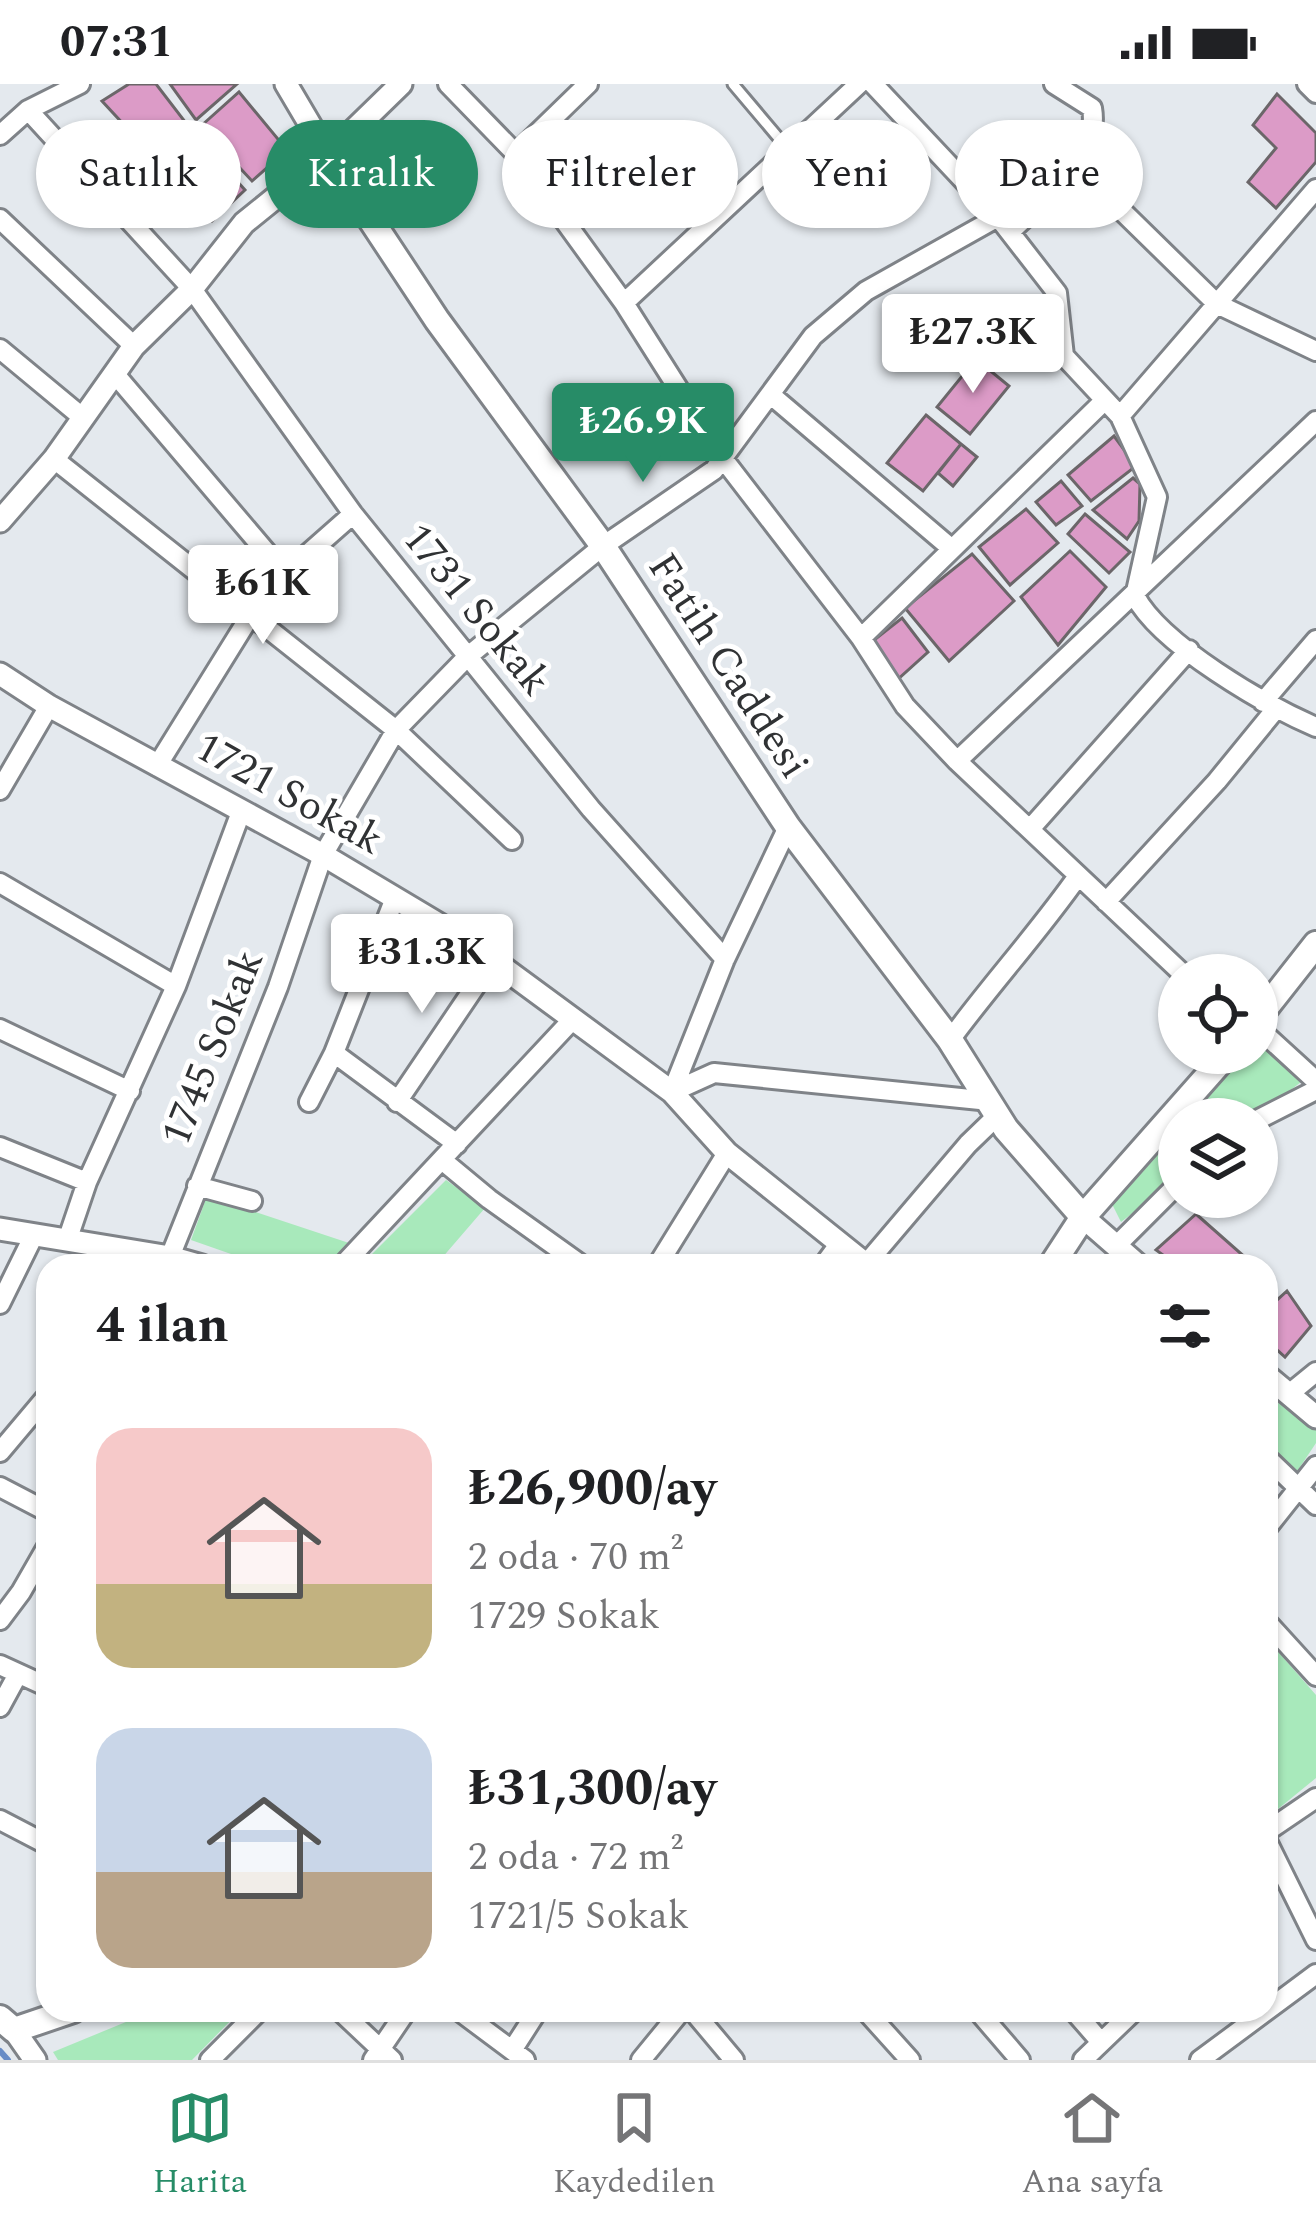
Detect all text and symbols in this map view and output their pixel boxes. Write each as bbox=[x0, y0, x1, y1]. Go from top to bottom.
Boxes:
text: 07:31 bbox=[60, 8, 173, 77]
chip: Satılık bbox=[36, 120, 241, 228]
chip: Kiralık bbox=[265, 120, 478, 228]
chip: Filtreler bbox=[502, 120, 738, 228]
chip: Yeni bbox=[762, 120, 931, 228]
chip: Daire bbox=[955, 120, 1143, 228]
pin: ₺27.3K bbox=[875, 294, 1071, 396]
text: ₺27.3K bbox=[909, 303, 1037, 362]
pin: ₺26.9K bbox=[545, 383, 741, 485]
text: ₺26.9K bbox=[579, 392, 707, 451]
street label: 1731 Sokak bbox=[386, 510, 566, 710]
street label: Fatih Caddesi bbox=[631, 541, 825, 791]
pin: ₺61K bbox=[192, 545, 334, 647]
text: ₺61K bbox=[215, 554, 311, 613]
street label: 1721 Sokak bbox=[183, 716, 395, 872]
pin: ₺31.3K bbox=[324, 914, 520, 1016]
text: ₺31.3K bbox=[358, 923, 486, 982]
street label: 1745 Sokak bbox=[145, 940, 281, 1156]
map controls bbox=[1158, 954, 1278, 1218]
button: locate bbox=[1158, 954, 1278, 1074]
button: layers bbox=[1158, 1098, 1278, 1218]
text: 4 ilan bbox=[96, 1287, 229, 1365]
icon: filters bbox=[1152, 1293, 1218, 1359]
text: ₺26,900/ay bbox=[468, 1450, 716, 1528]
icon: home bbox=[192, 1476, 336, 1620]
text: 2 oda · 70 m² bbox=[468, 1528, 683, 1587]
text: 1729 Sokak bbox=[468, 1587, 660, 1646]
text: ₺31,300/ay bbox=[468, 1750, 716, 1828]
icon: home bbox=[192, 1776, 336, 1920]
text: 2 oda · 72 m² bbox=[468, 1828, 683, 1887]
text: 1721/5 Sokak bbox=[468, 1887, 689, 1946]
tab: Harita bbox=[153, 2085, 247, 2207]
tab: Kaydedilen bbox=[553, 2085, 716, 2207]
tab: Ana sayfa bbox=[1021, 2085, 1163, 2207]

